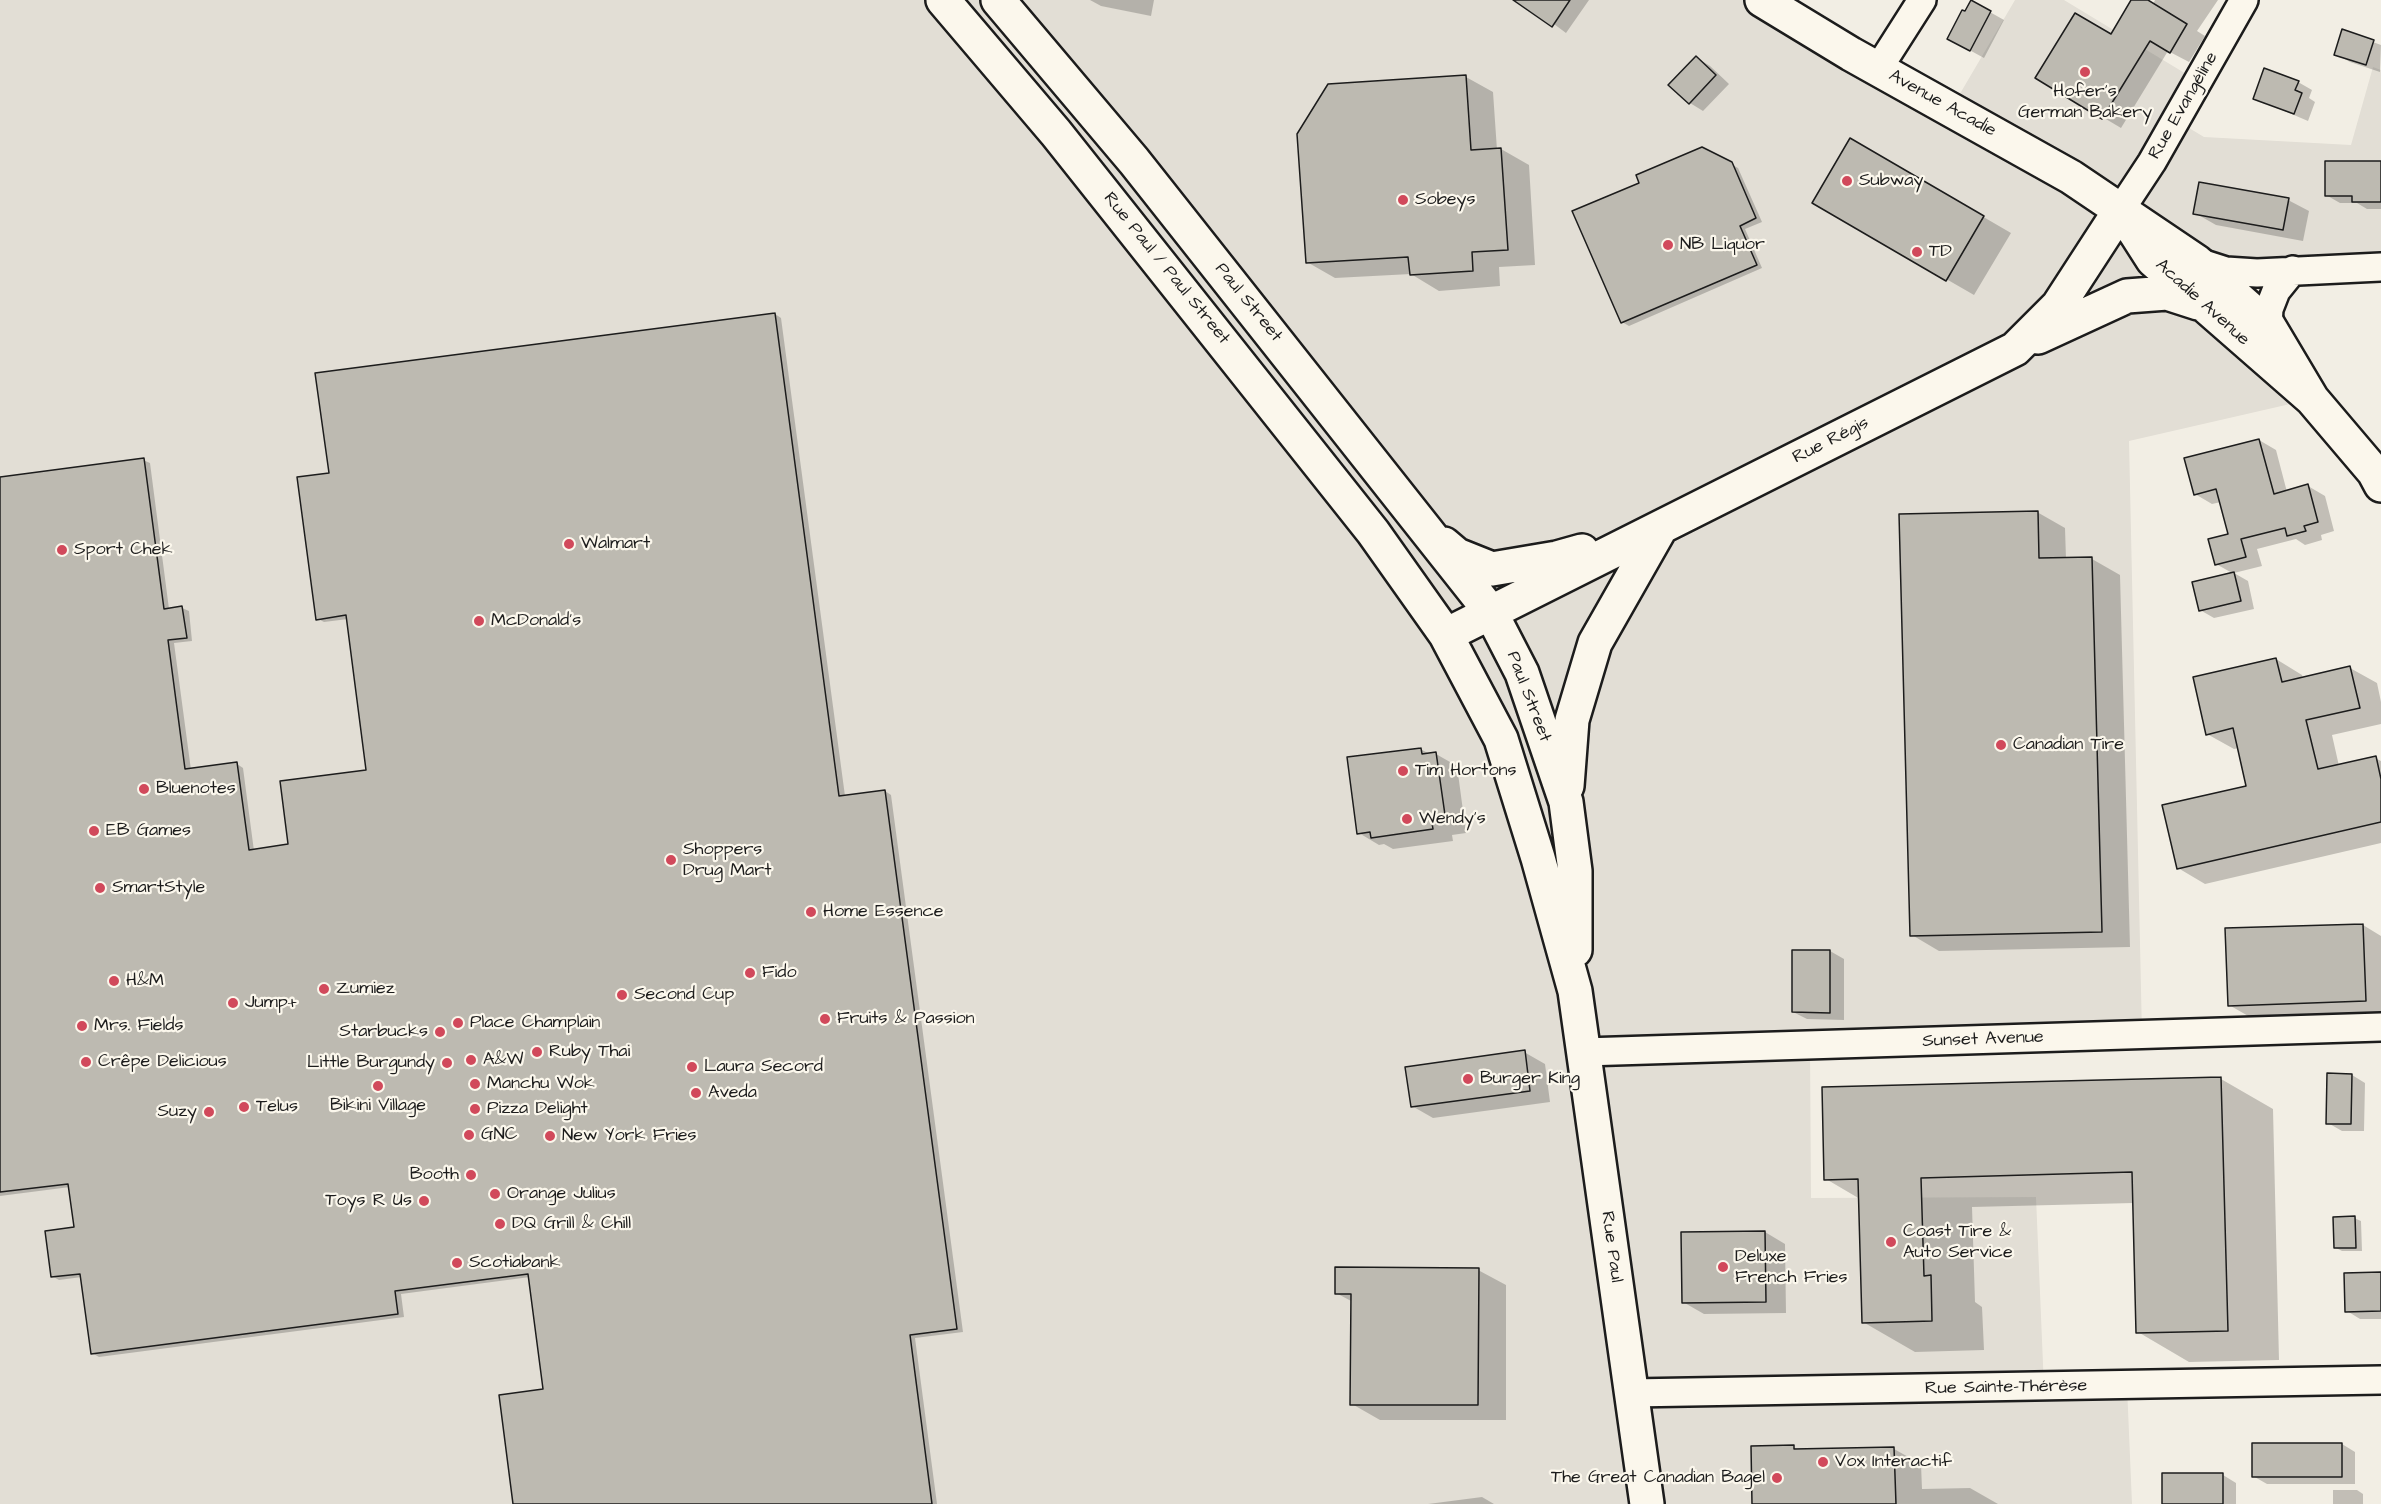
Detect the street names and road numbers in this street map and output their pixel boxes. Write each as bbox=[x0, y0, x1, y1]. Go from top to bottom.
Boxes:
street label: Rue Evangéline bbox=[2145, 48, 2223, 164]
street label: Avenue Acadie bbox=[1885, 66, 1999, 142]
street label: Rue Paul / Paul Street bbox=[1098, 189, 1234, 349]
street label: Acadie Avenue bbox=[2150, 255, 2254, 351]
street label: Paul Street bbox=[1210, 259, 1286, 347]
street label: Rue Régis bbox=[1789, 413, 1873, 469]
street label: Paul Street bbox=[1501, 649, 1555, 745]
street label: Sunset Avenue bbox=[1922, 1027, 2044, 1053]
street label: Rue Paul bbox=[1595, 1210, 1627, 1284]
street label: Rue Sainte-Thérèse bbox=[1925, 1376, 2087, 1400]

